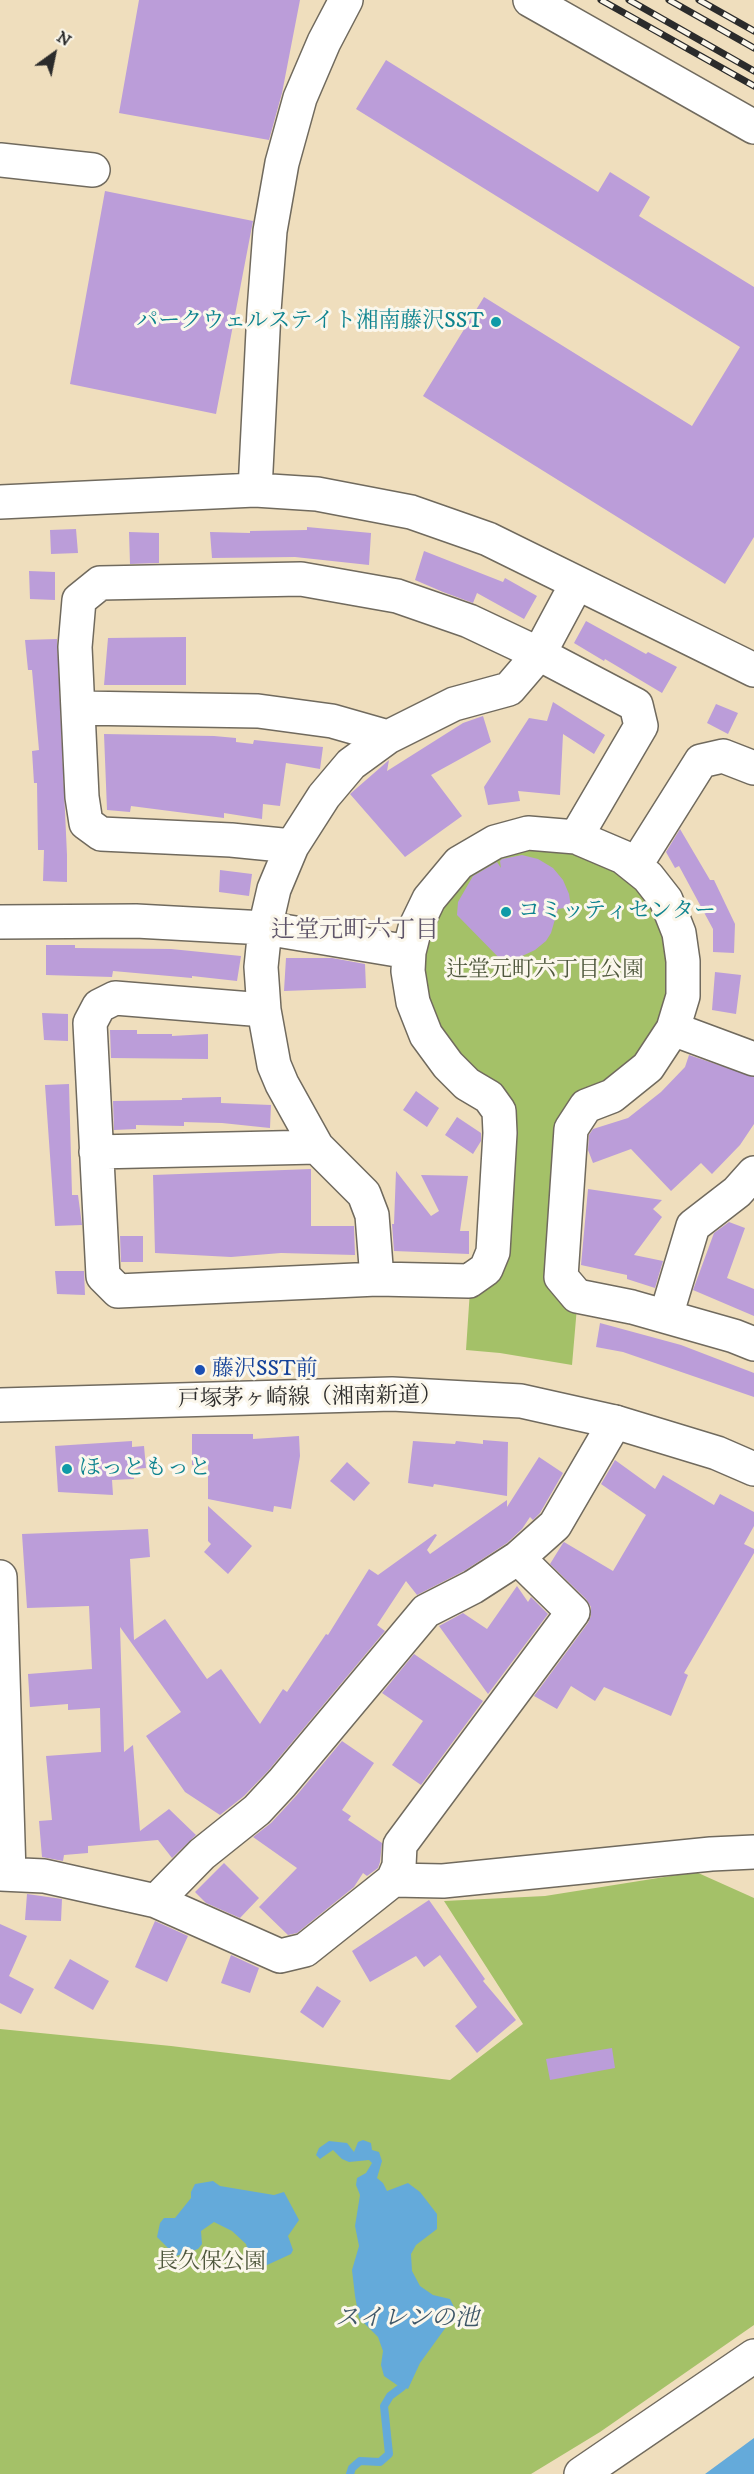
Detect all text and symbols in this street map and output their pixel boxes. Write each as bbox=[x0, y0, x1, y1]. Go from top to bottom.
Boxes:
north arrow bbox=[24, 24, 84, 84]
text: N bbox=[53, 27, 75, 51]
place label: パークウェルステイト湘南藤沢SST bbox=[136, 309, 484, 335]
marker: パークウェルステイト湘南藤沢SST bbox=[489, 315, 503, 329]
place label: コミッティセンター bbox=[518, 899, 716, 925]
marker: コミッティセンター bbox=[499, 905, 513, 919]
district label: 辻堂元町六丁目 bbox=[271, 918, 439, 946]
park label: 辻堂元町六丁目公園 bbox=[446, 958, 644, 984]
place label: 藤沢SST前 bbox=[212, 1357, 318, 1383]
marker: 藤沢SST前 bbox=[193, 1363, 207, 1377]
street label: 戸塚茅ヶ崎線（湘南新道） bbox=[178, 1383, 442, 1415]
place label: ほっともっと bbox=[79, 1456, 211, 1482]
marker: ほっともっと bbox=[60, 1462, 74, 1476]
park label: 長久保公園 bbox=[156, 2250, 266, 2276]
water label: スイレンの池 bbox=[335, 2306, 479, 2334]

